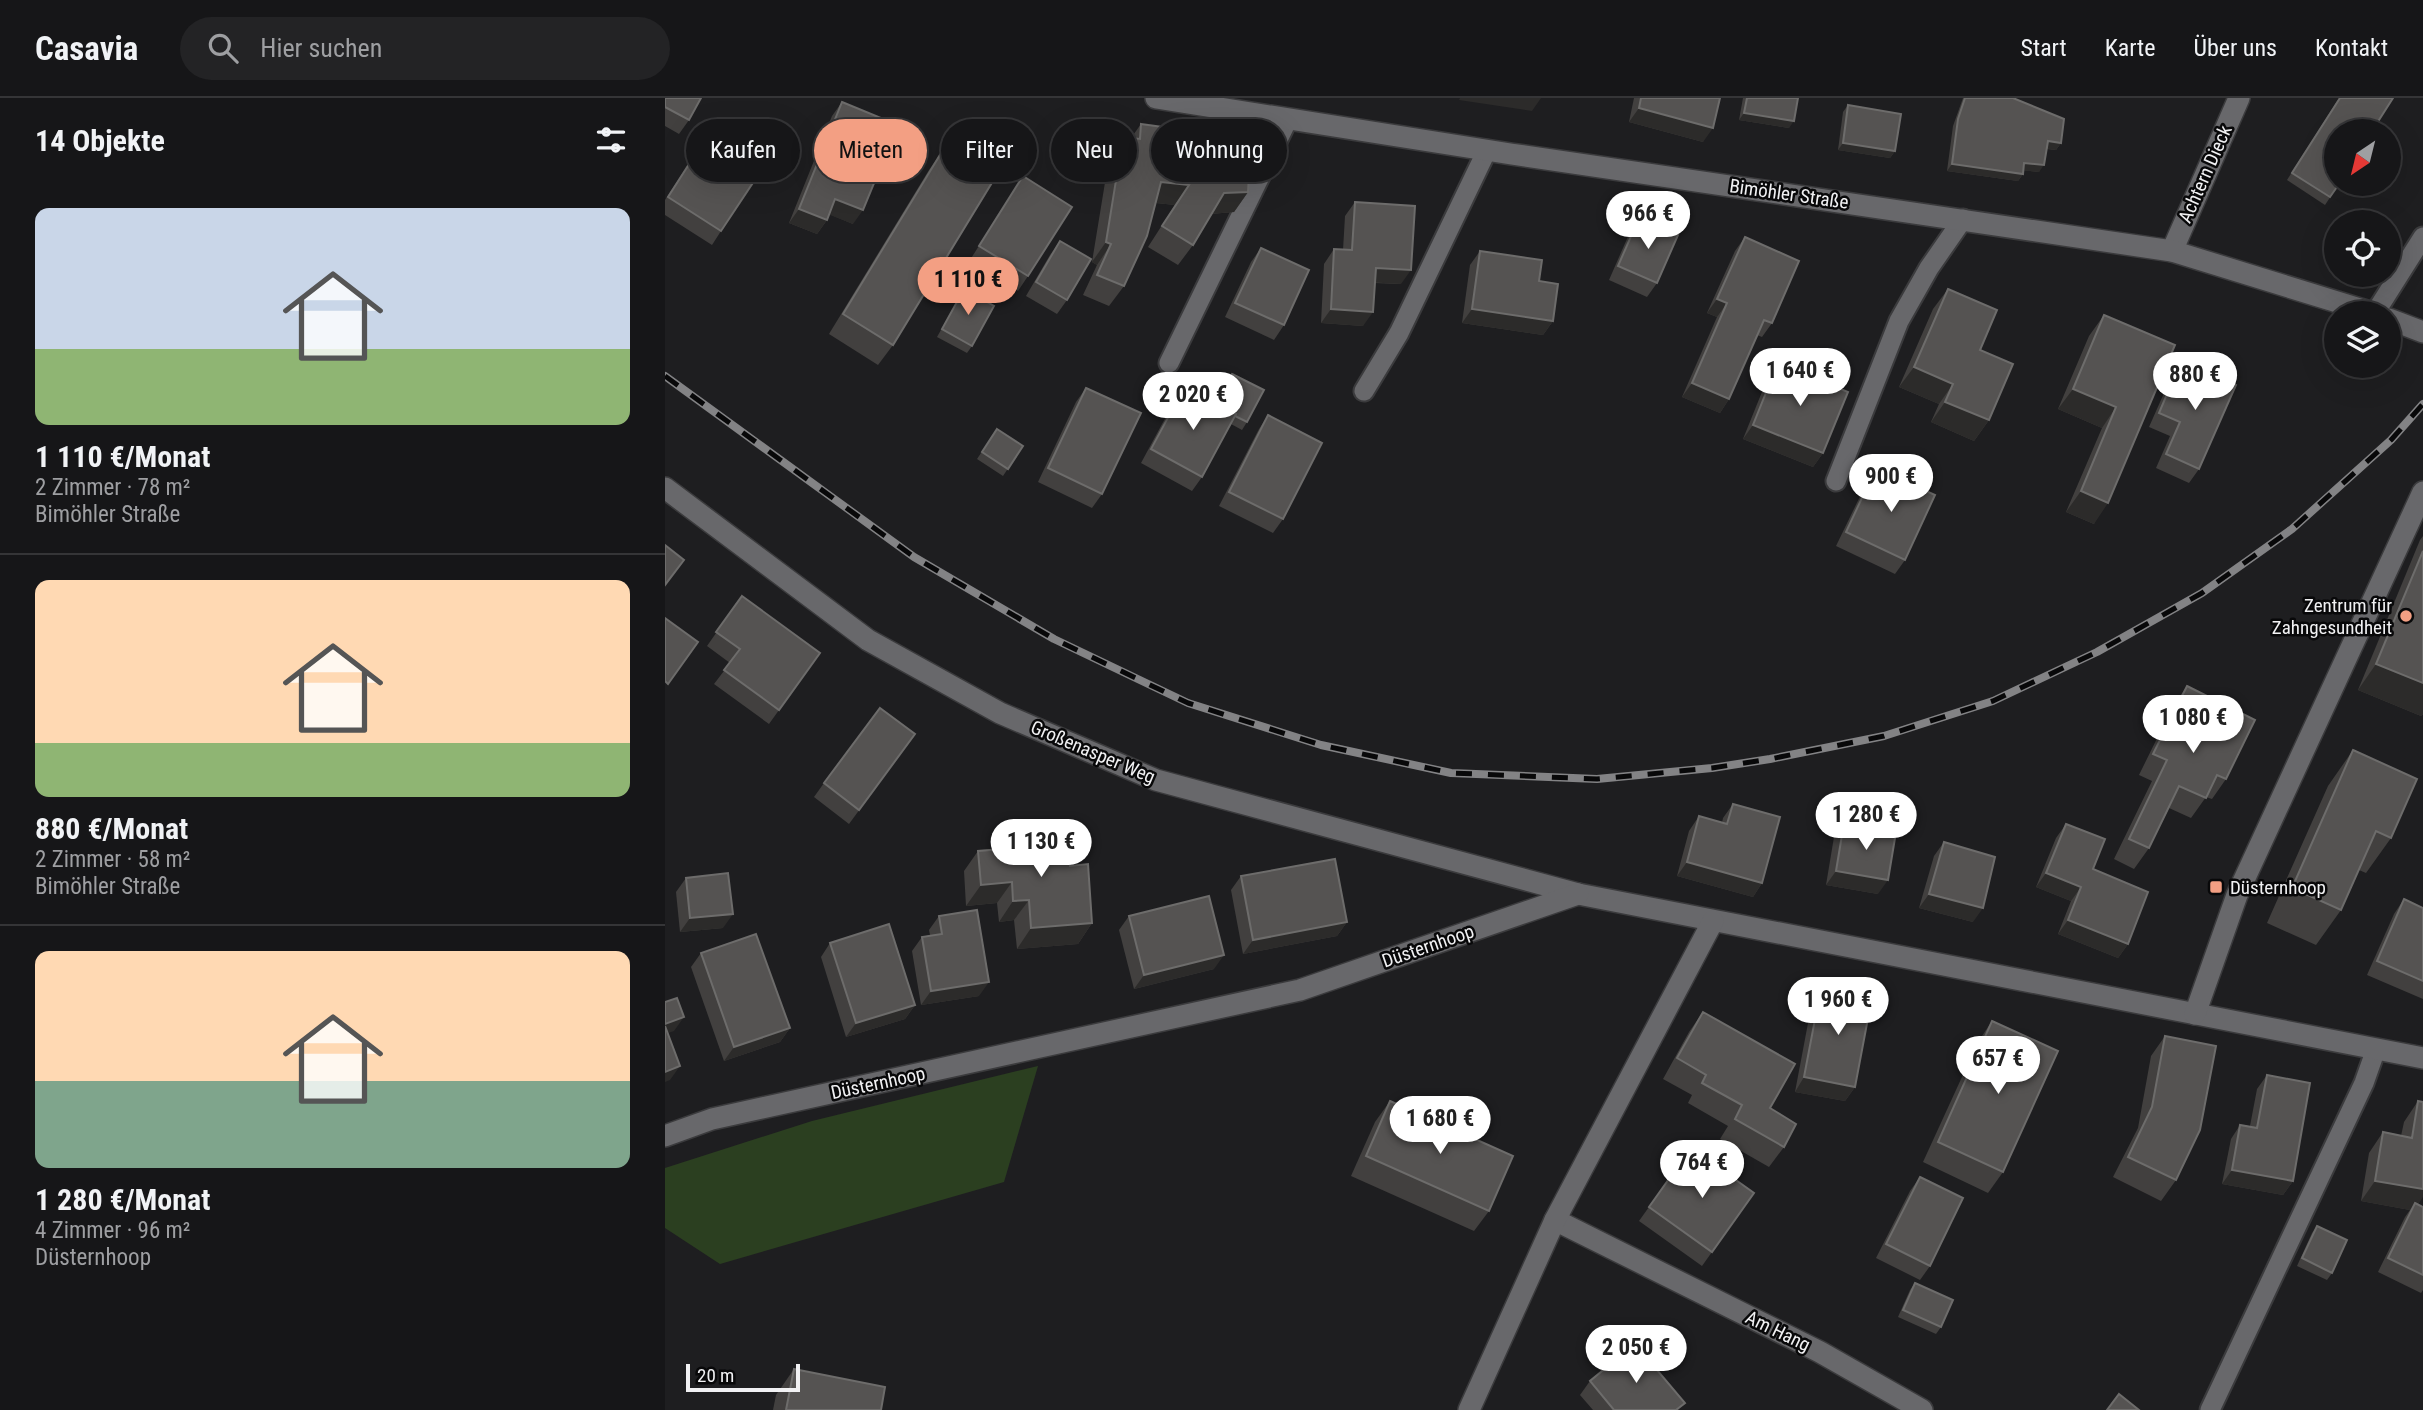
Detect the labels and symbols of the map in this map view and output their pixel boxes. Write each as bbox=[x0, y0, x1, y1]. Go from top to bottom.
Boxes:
north arrow bbox=[2324, 119, 2401, 196]
street label: Achtern Dieck bbox=[2173, 121, 2237, 226]
street label: Bimöhler Straße bbox=[1728, 174, 1850, 214]
pin: 966 € bbox=[1599, 192, 1697, 251]
pin: 1 110 € bbox=[903, 258, 1033, 317]
pin: 1 640 € bbox=[1735, 348, 1865, 408]
pin: 880 € bbox=[2146, 352, 2244, 412]
pin: 2 020 € bbox=[1128, 372, 1258, 432]
pin: 900 € bbox=[1842, 454, 1940, 514]
place label: Zentrum für Zahngesundheit bbox=[2272, 594, 2392, 639]
marker: Zentrum für Zahngesundheit bbox=[2398, 608, 2414, 624]
pin: 1 080 € bbox=[2128, 696, 2258, 755]
street label: Großenasper Weg bbox=[1027, 715, 1159, 789]
pin: 1 280 € bbox=[1801, 792, 1931, 852]
pin: 1 130 € bbox=[976, 820, 1106, 879]
place label: Düsternhoop bbox=[2230, 876, 2326, 899]
marker: Düsternhoop bbox=[2208, 879, 2224, 895]
street label: Düsternhoop bbox=[1379, 920, 1477, 972]
pin: 1 960 € bbox=[1773, 978, 1903, 1037]
pin: 657 € bbox=[1949, 1037, 2047, 1096]
street label: Düsternhoop bbox=[829, 1062, 927, 1104]
pin: 1 680 € bbox=[1375, 1096, 1505, 1156]
pin: 764 € bbox=[1653, 1140, 1751, 1200]
street label: Am Hang bbox=[1742, 1306, 1814, 1356]
pin: 2 050 € bbox=[1571, 1326, 1701, 1385]
scale bar bbox=[686, 1361, 800, 1393]

